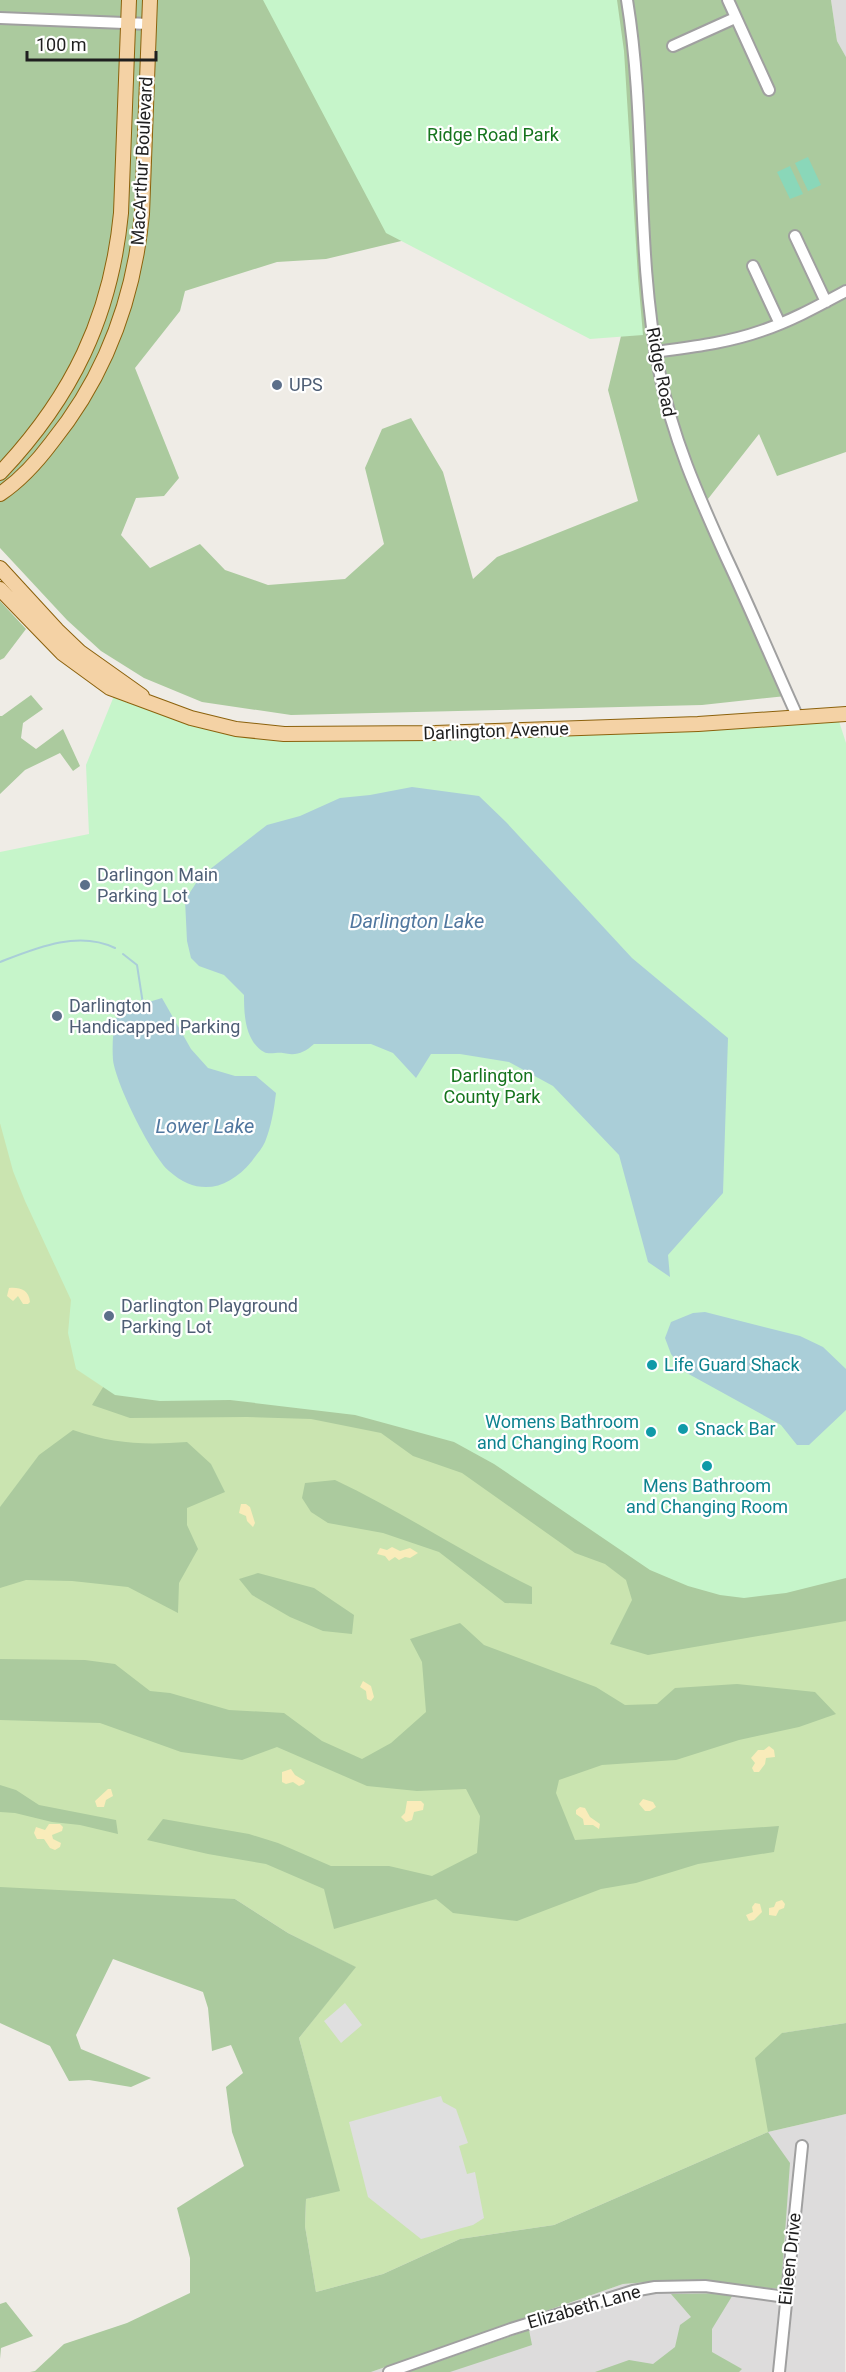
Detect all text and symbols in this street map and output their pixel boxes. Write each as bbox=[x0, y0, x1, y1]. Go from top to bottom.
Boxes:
scale bar bbox=[27, 24, 156, 62]
text: 100 m bbox=[36, 34, 87, 55]
street label: MacArthur Boulevard bbox=[127, 76, 156, 246]
park label: Ridge Road Park bbox=[427, 124, 560, 145]
street label: Ridge Road bbox=[642, 325, 680, 419]
place label: UPS bbox=[289, 374, 323, 395]
marker: UPS bbox=[270, 378, 284, 392]
street label: Darlington Avenue bbox=[423, 717, 569, 744]
place label: Darlingon Main Parking Lot bbox=[97, 864, 218, 906]
marker: Darlingon Main Parking Lot bbox=[78, 878, 92, 892]
water label: Darlington Lake bbox=[350, 909, 484, 933]
place label: Darlington Handicapped Parking bbox=[69, 995, 240, 1037]
marker: Darlington Handicapped Parking bbox=[50, 1009, 64, 1023]
park label: Darlington County Park bbox=[444, 1065, 541, 1107]
water label: Lower Lake bbox=[156, 1114, 254, 1138]
place label: Darlington Playground Parking Lot bbox=[121, 1295, 298, 1337]
marker: Darlington Playground Parking Lot bbox=[102, 1309, 116, 1323]
place label: Life Guard Shack bbox=[664, 1354, 800, 1375]
marker: Life Guard Shack bbox=[645, 1358, 659, 1372]
place label: Womens Bathroom and Changing Room bbox=[477, 1411, 639, 1453]
place label: Snack Bar bbox=[695, 1418, 776, 1439]
marker: Snack Bar bbox=[676, 1422, 690, 1436]
marker: Womens Bathroom and Changing Room bbox=[644, 1425, 658, 1439]
marker: Mens Bathroom and Changing Room bbox=[700, 1459, 714, 1473]
place label: Mens Bathroom and Changing Room bbox=[626, 1475, 788, 1517]
street label: Eileen Drive bbox=[774, 2212, 805, 2306]
street label: Elizabeth Lane bbox=[525, 2280, 643, 2333]

